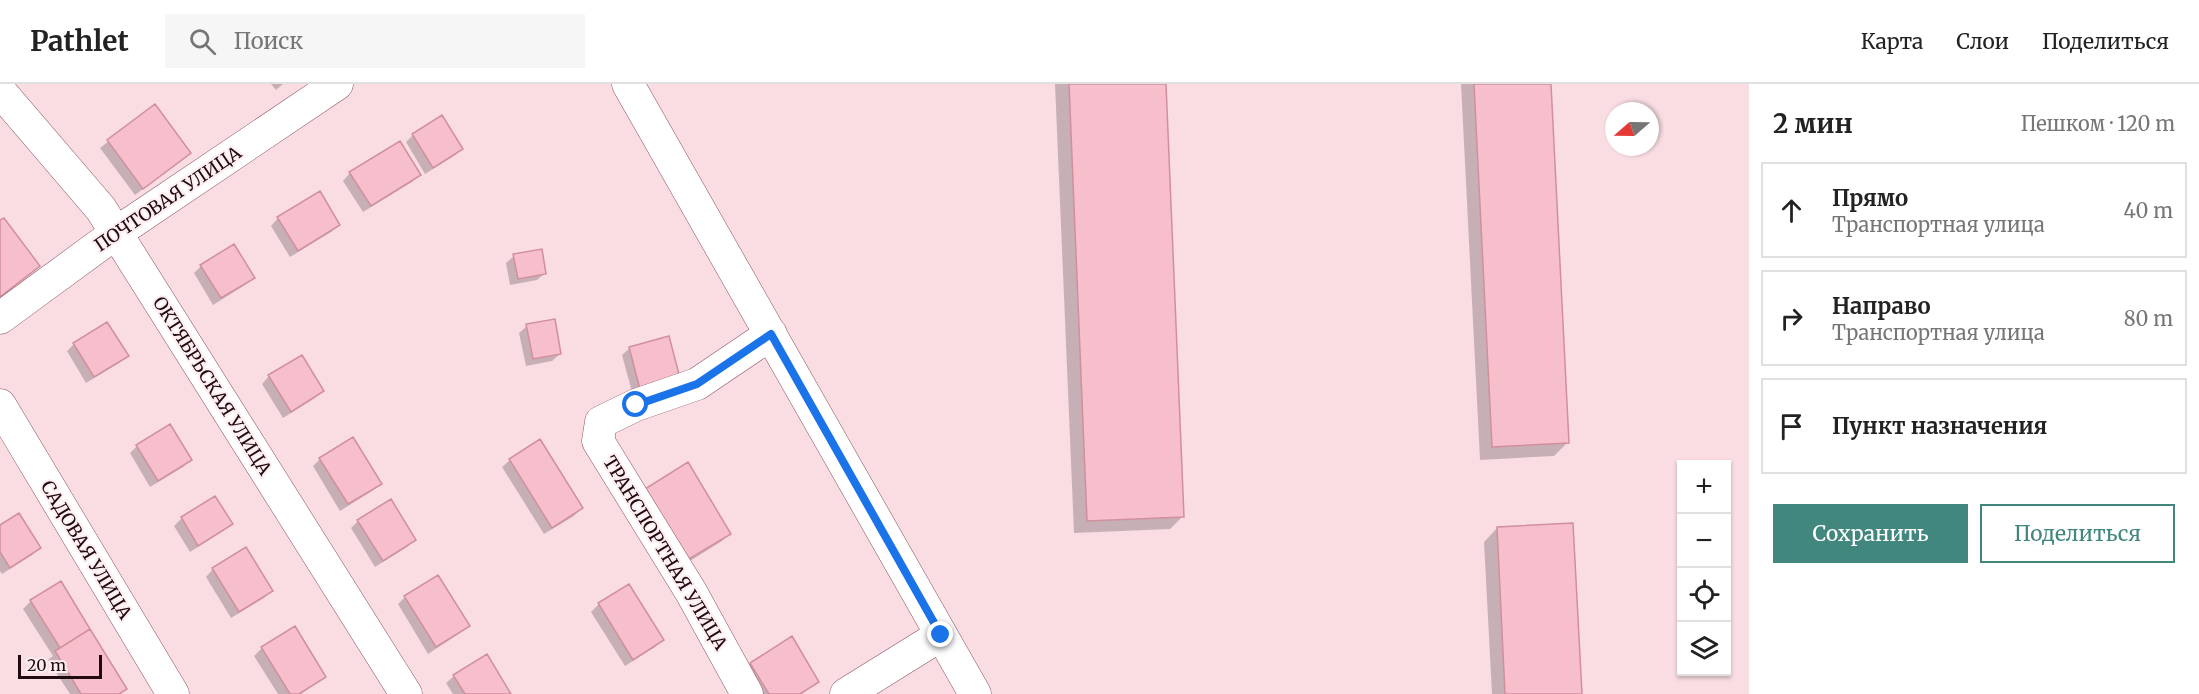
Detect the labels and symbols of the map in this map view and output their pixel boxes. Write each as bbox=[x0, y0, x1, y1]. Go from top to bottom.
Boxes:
north arrow bbox=[1605, 102, 1659, 156]
street label: ПОЧТОВАЯ УЛИЦА bbox=[90, 141, 246, 256]
street label: ОКТЯБРЬСКАЯ УЛИЦА bbox=[148, 292, 277, 480]
route start bbox=[622, 391, 648, 417]
street label: ТРАНСПОРТНАЯ УЛИЦА bbox=[598, 451, 733, 654]
street label: САДОВАЯ УЛИЦА bbox=[36, 476, 137, 623]
route end bbox=[927, 621, 953, 647]
scale bar bbox=[18, 652, 102, 680]

